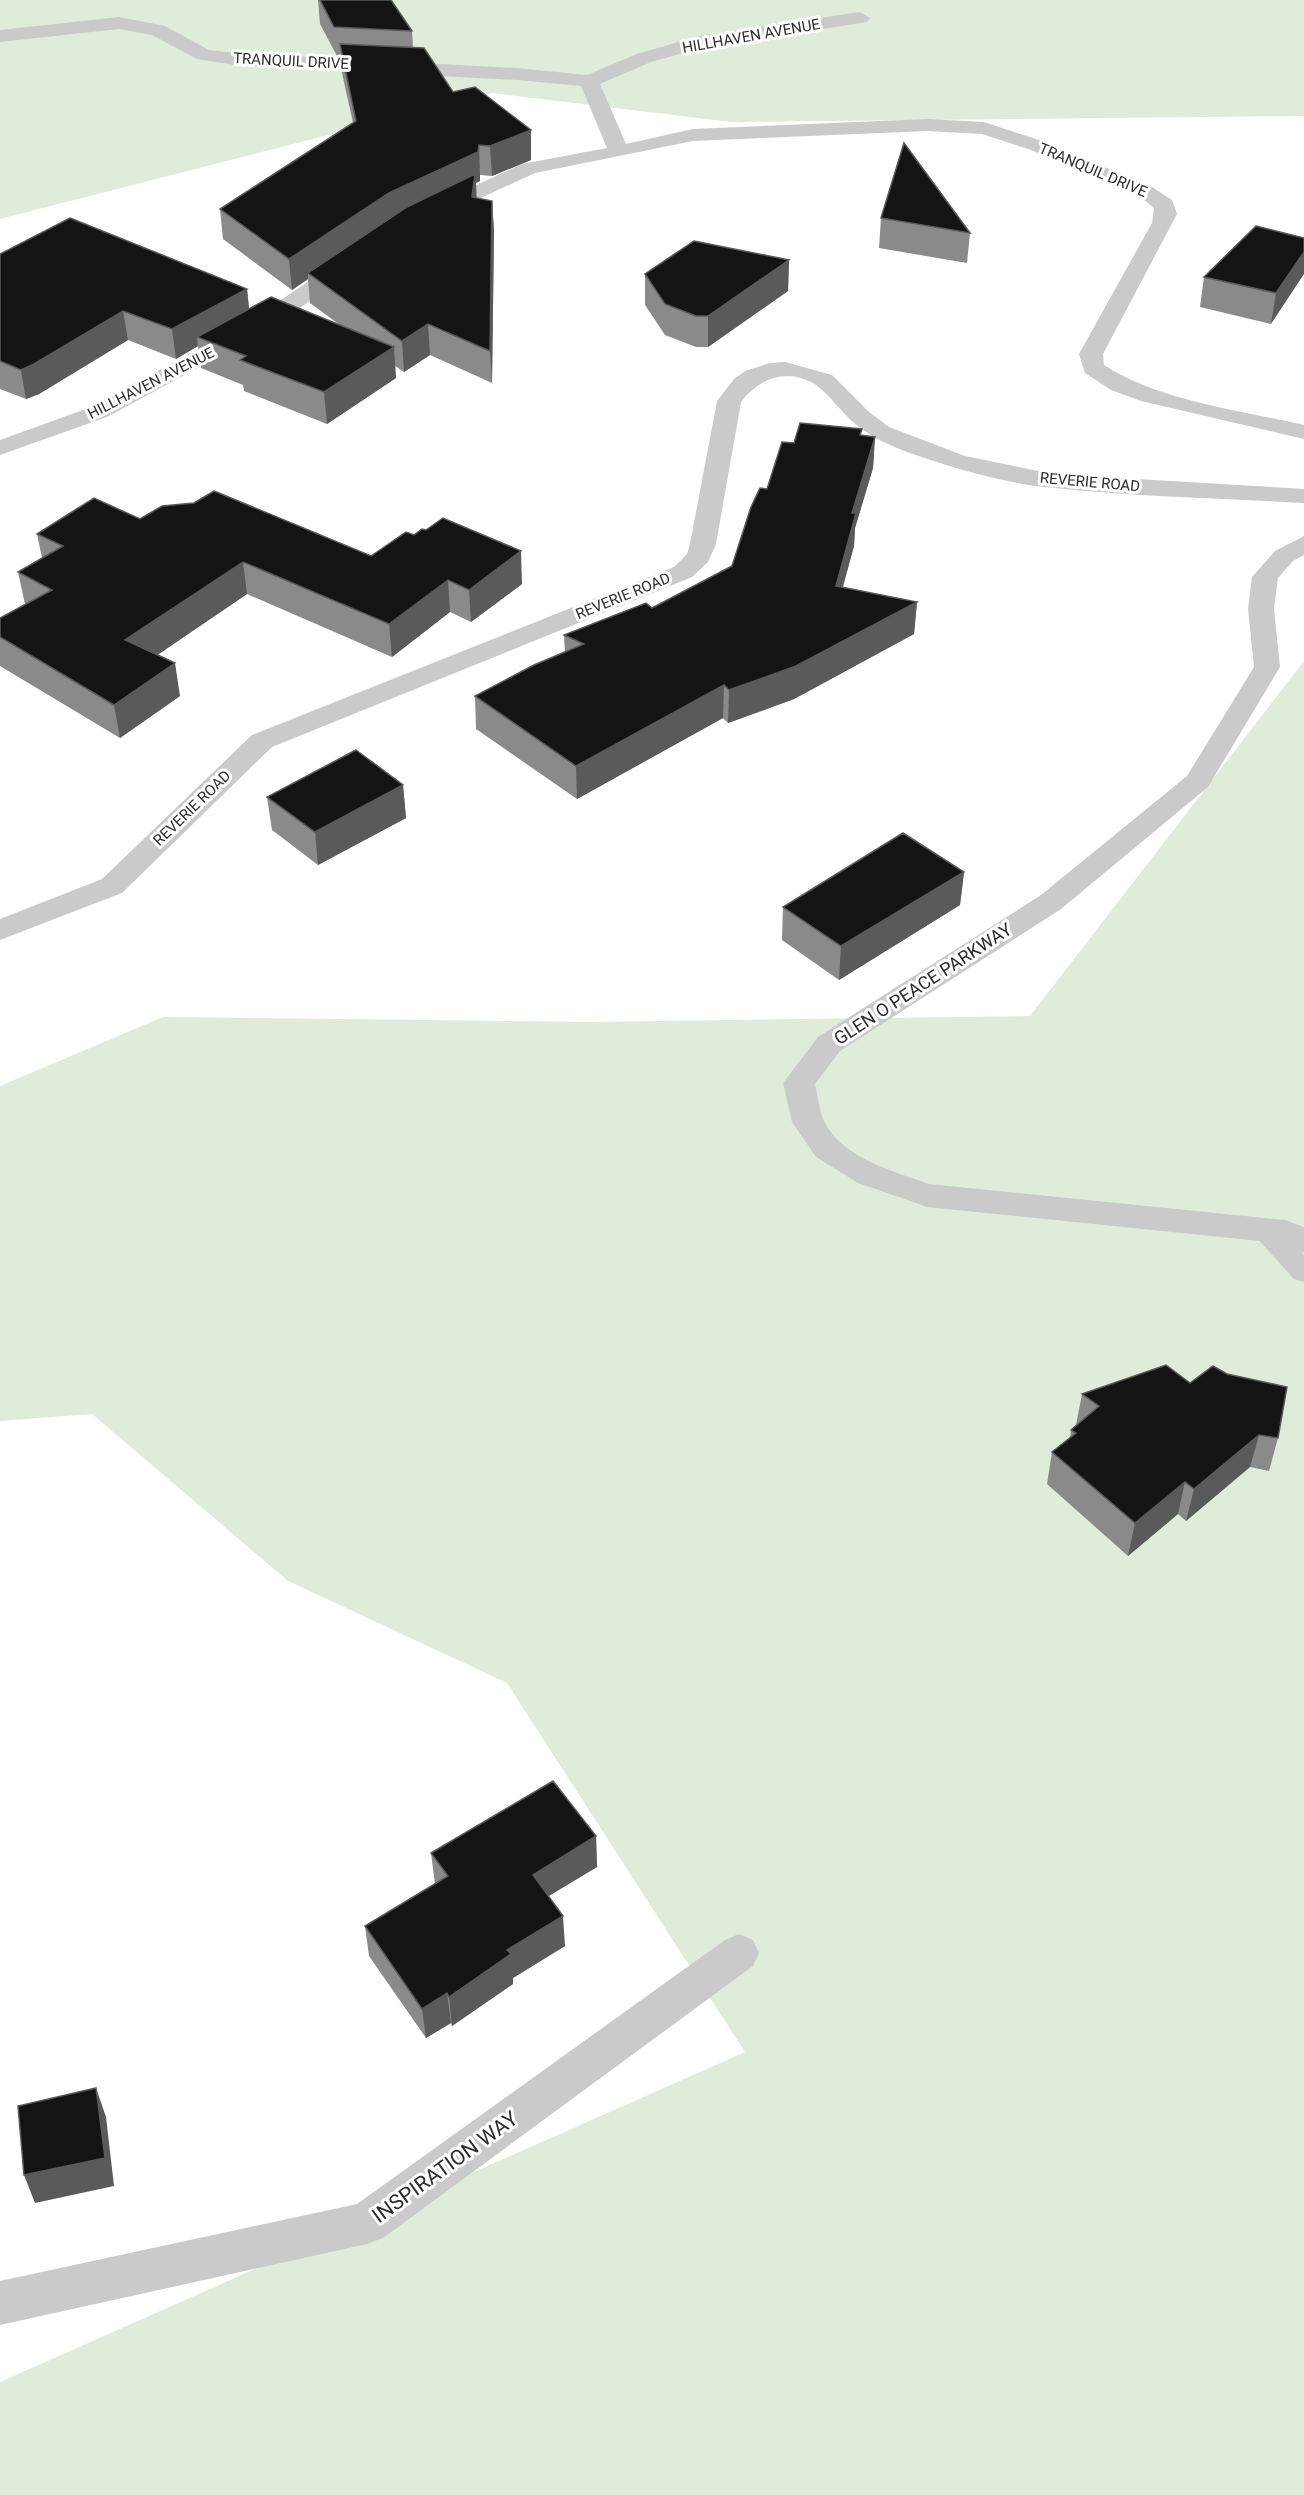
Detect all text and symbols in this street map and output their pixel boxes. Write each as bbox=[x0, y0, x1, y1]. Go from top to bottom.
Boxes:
street label: HILLHAVEN AVENUE bbox=[681, 15, 822, 57]
street label: TRANQUIL DRIVE bbox=[233, 49, 350, 73]
street label: TRANQUIL DRIVE bbox=[1036, 139, 1150, 201]
street label: HILLHAVEN AVENUE bbox=[85, 343, 218, 423]
street label: REVERIE ROAD bbox=[1039, 469, 1141, 495]
street label: REVERIE ROAD bbox=[573, 569, 673, 623]
street label: REVERIE ROAD bbox=[150, 767, 234, 849]
street label: GLEN O PEACE PARKWAY bbox=[830, 918, 1016, 1049]
street label: INSPIRATION WAY bbox=[368, 2106, 523, 2228]

